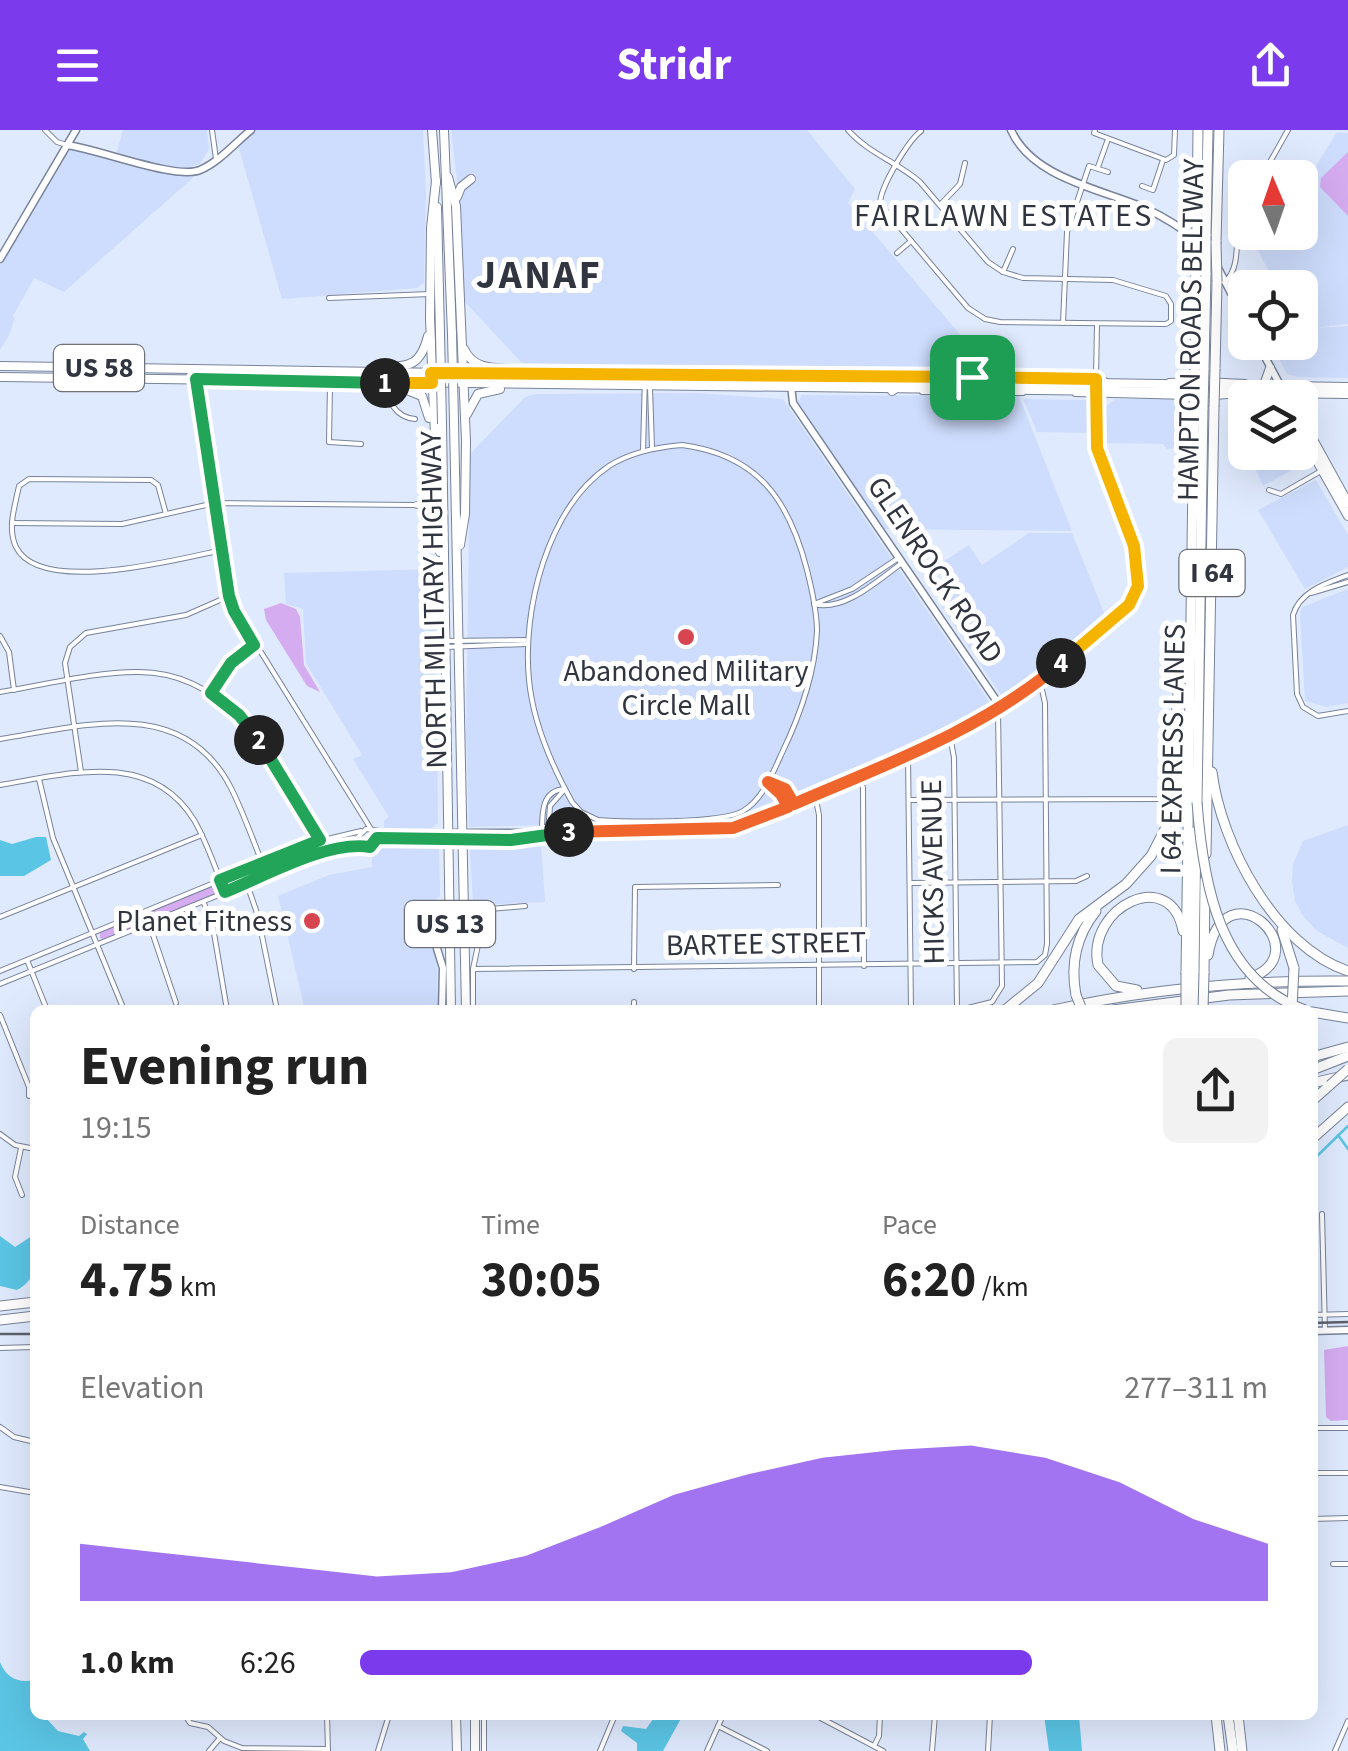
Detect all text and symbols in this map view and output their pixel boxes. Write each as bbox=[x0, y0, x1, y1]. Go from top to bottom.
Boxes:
text: Stridr bbox=[616, 33, 732, 97]
icon: menu bbox=[50, 38, 105, 93]
icon: share bbox=[1243, 38, 1298, 93]
street label: HAMPTON ROADS BELTWAY bbox=[1167, 158, 1215, 502]
north arrow bbox=[1228, 160, 1318, 250]
map controls bbox=[1228, 160, 1318, 470]
district label: FAIRLAWN ESTATES bbox=[854, 193, 1154, 239]
district label: JANAF bbox=[476, 247, 602, 304]
button: locate bbox=[1228, 270, 1318, 360]
pin bbox=[930, 335, 1015, 420]
road number: US 58 bbox=[54, 345, 144, 391]
icon: arrive bbox=[945, 350, 1000, 405]
pin: 1 bbox=[360, 358, 410, 408]
text: 1 bbox=[378, 363, 392, 403]
button: layers bbox=[1228, 380, 1318, 470]
street label: NORTH MILITARY HIGHWAY bbox=[410, 430, 458, 769]
street label: GLENROCK ROAD bbox=[856, 468, 1014, 672]
road number: I 64 bbox=[1180, 550, 1244, 596]
street label: I 64 EXPRESS LANES bbox=[1149, 623, 1197, 875]
marker: Abandoned Military Circle Mall bbox=[675, 626, 697, 648]
pin: 4 bbox=[1036, 638, 1086, 688]
text: 4 bbox=[1054, 643, 1068, 683]
place label: Abandoned Military Circle Mall bbox=[564, 650, 808, 727]
pin: 2 bbox=[234, 715, 284, 765]
text: 2 bbox=[252, 720, 266, 760]
street label: HICKS AVENUE bbox=[910, 779, 956, 965]
pin: 3 bbox=[544, 807, 594, 857]
text: 3 bbox=[562, 812, 576, 852]
place label: Planet Fitness bbox=[116, 900, 292, 943]
road number: US 13 bbox=[405, 901, 495, 947]
marker: Planet Fitness bbox=[301, 910, 323, 932]
street label: BARTEE STREET bbox=[665, 921, 867, 967]
text: Evening run bbox=[80, 1028, 369, 1106]
button: share bbox=[1163, 1038, 1268, 1143]
text: 19:15 bbox=[80, 1105, 152, 1151]
text: Distance bbox=[80, 1205, 180, 1245]
text: Time bbox=[481, 1205, 540, 1245]
text: Pace bbox=[882, 1205, 937, 1245]
text: 4.75 bbox=[80, 1245, 174, 1316]
text: 30:05 bbox=[481, 1245, 602, 1316]
text: 6:20 bbox=[882, 1245, 976, 1316]
text: km bbox=[174, 1267, 217, 1307]
text: /km bbox=[976, 1267, 1029, 1307]
text: Elevation bbox=[80, 1365, 205, 1411]
text: 277–311 m bbox=[1124, 1365, 1268, 1411]
text: 1.0 km bbox=[80, 1640, 175, 1686]
text: 6:26 bbox=[240, 1640, 296, 1686]

